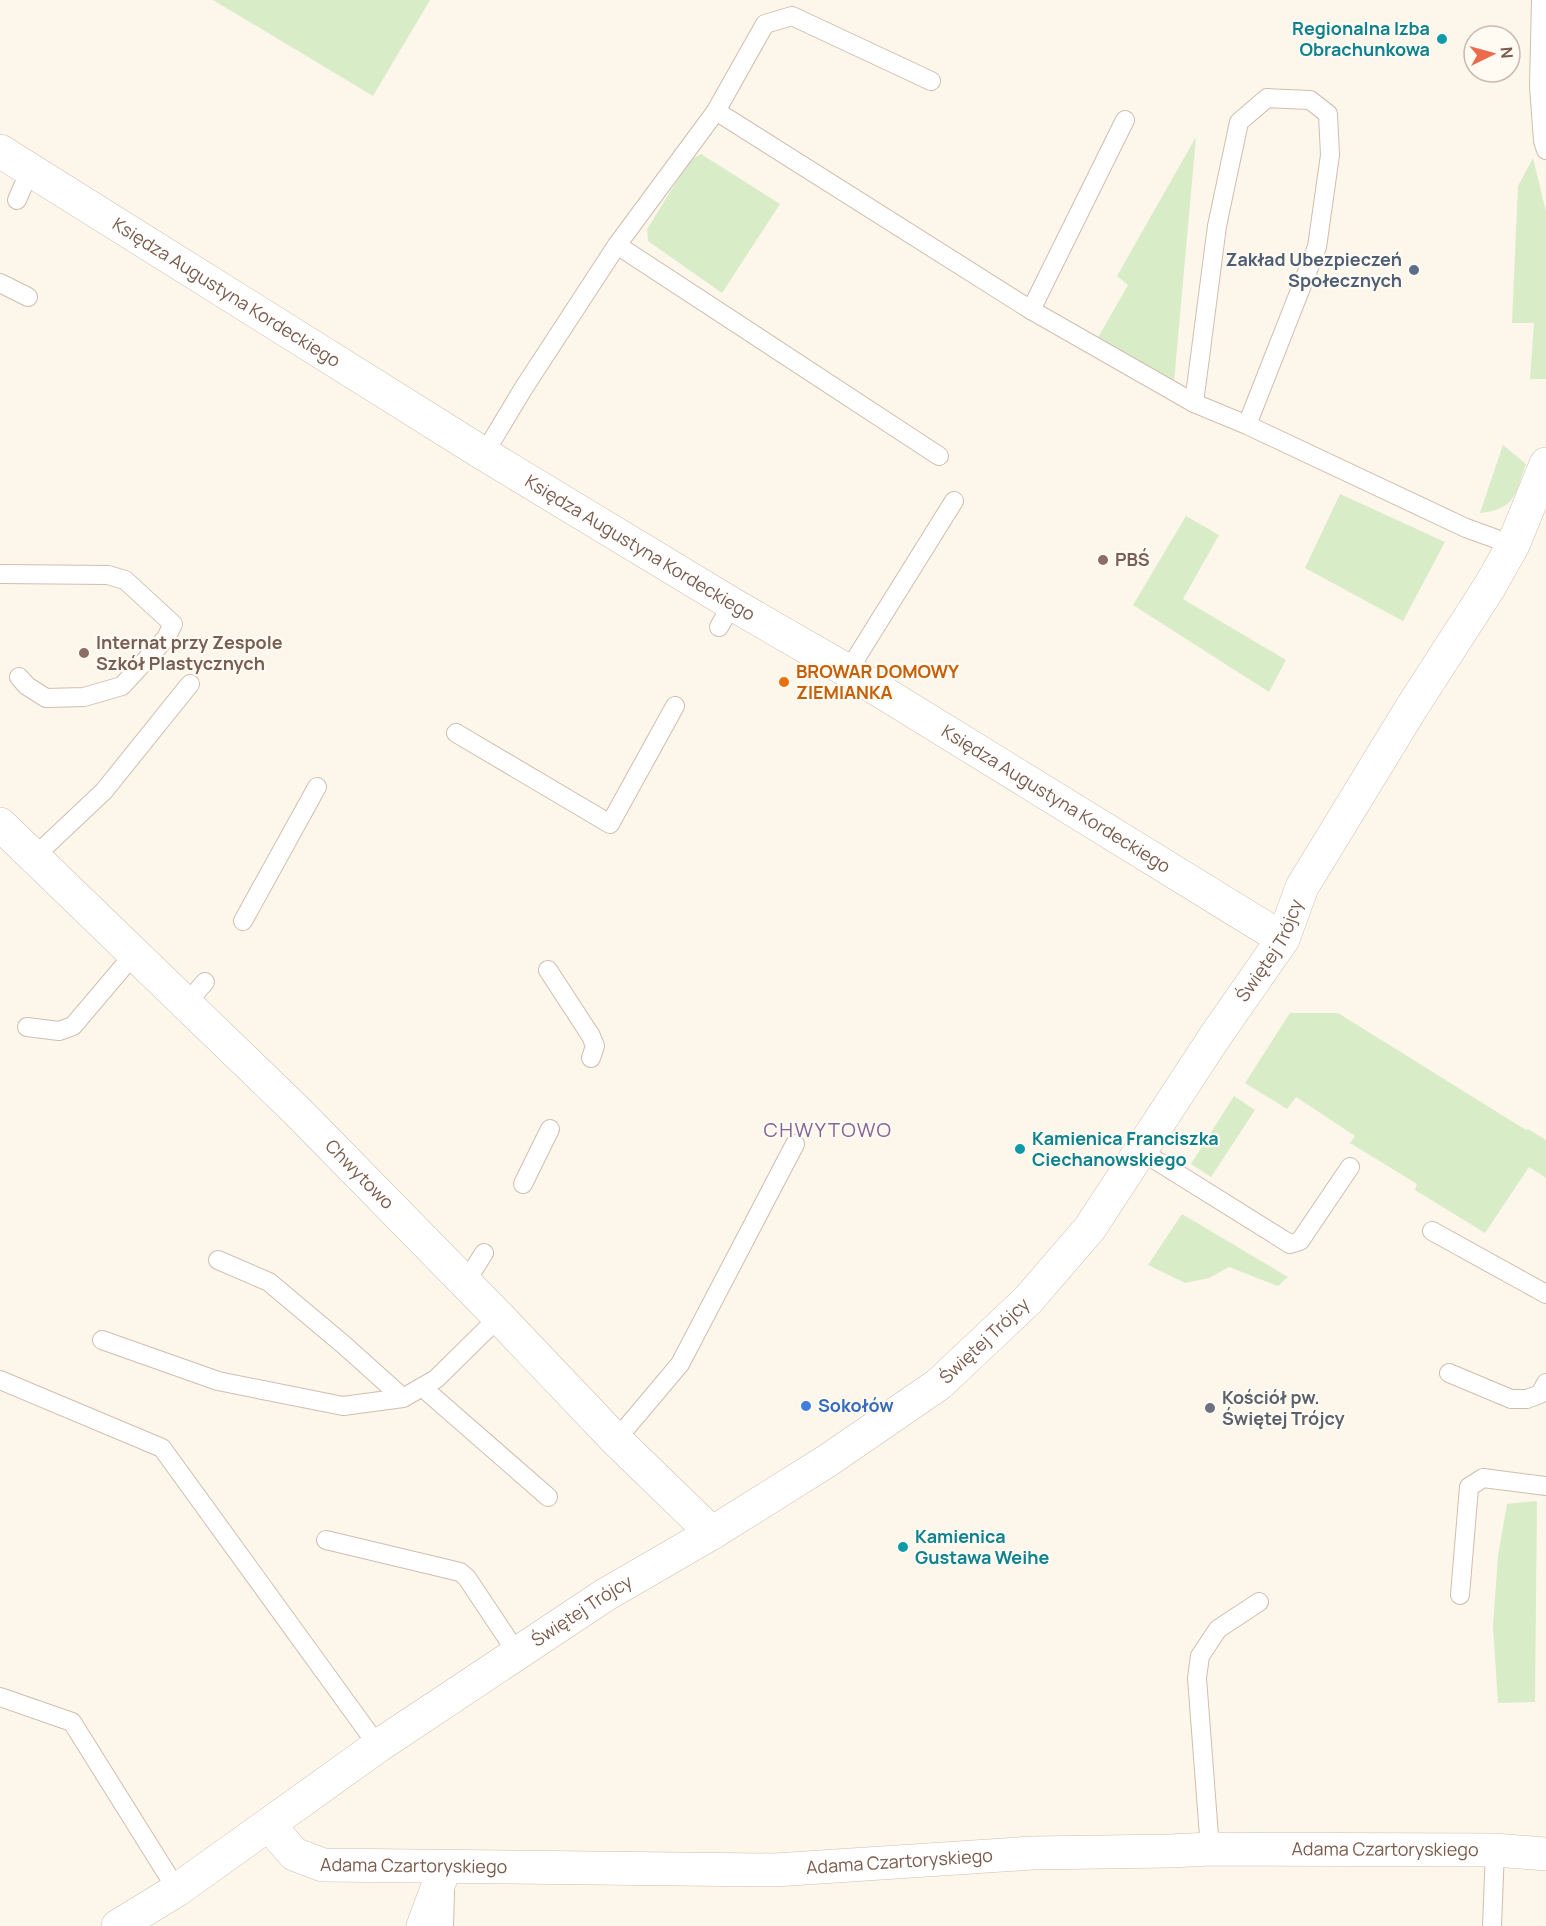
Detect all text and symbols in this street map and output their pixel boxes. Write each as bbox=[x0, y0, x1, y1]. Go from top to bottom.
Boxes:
place label: Regionalna Izba Obrachunkowa bbox=[1292, 16, 1430, 61]
north arrow bbox=[1462, 24, 1522, 84]
marker: Regionalna Izba Obrachunkowa bbox=[1435, 32, 1449, 46]
text: N bbox=[1495, 46, 1518, 59]
street label: Księdza Augustyna Kordeckiego bbox=[108, 211, 345, 372]
place label: Zakład Ubezpieczeń Społecznych bbox=[1225, 247, 1402, 292]
marker: Zakład Ubezpieczeń Społecznych bbox=[1407, 263, 1421, 277]
street label: Księdza Augustyna Kordeckiego bbox=[521, 469, 760, 626]
place label: PBŚ bbox=[1115, 547, 1150, 571]
marker: PBŚ bbox=[1096, 553, 1110, 567]
place label: Internat przy Zespole Szkół Plastycznych bbox=[96, 630, 283, 675]
marker: Internat przy Zespole Szkół Plastycznych bbox=[77, 646, 91, 660]
place label: BROWAR DOMOWY ZIEMIANKA bbox=[796, 659, 959, 704]
marker: BROWAR DOMOWY ZIEMIANKA bbox=[777, 675, 791, 689]
street label: Księdza Augustyna Kordeckiego bbox=[937, 719, 1175, 878]
street label: Świętej Trójcy bbox=[1230, 895, 1308, 1006]
district label: CHWYTOWO bbox=[763, 1116, 893, 1143]
place label: Kamienica Franciszka Ciechanowskiego bbox=[1032, 1126, 1219, 1171]
street label: Chwytowo bbox=[320, 1134, 400, 1214]
marker: Kamienica Franciszka Ciechanowskiego bbox=[1013, 1142, 1027, 1156]
street label: Świętej Trójcy bbox=[934, 1291, 1035, 1389]
place label: Kościół pw. Świętej Trójcy bbox=[1222, 1385, 1345, 1430]
place label: Sokołów bbox=[818, 1393, 894, 1417]
marker: Sokołów bbox=[799, 1399, 813, 1413]
marker: Kościół pw. Świętej Trójcy bbox=[1203, 1401, 1217, 1415]
place label: Kamienica Gustawa Weihe bbox=[915, 1524, 1049, 1569]
marker: Kamienica Gustawa Weihe bbox=[896, 1540, 910, 1554]
street label: Świętej Trójcy bbox=[526, 1569, 637, 1652]
street label: Adama Czartoryskiego bbox=[1291, 1836, 1479, 1861]
street label: Adama Czartoryskiego bbox=[805, 1843, 994, 1879]
street label: Adama Czartoryskiego bbox=[320, 1852, 507, 1878]

